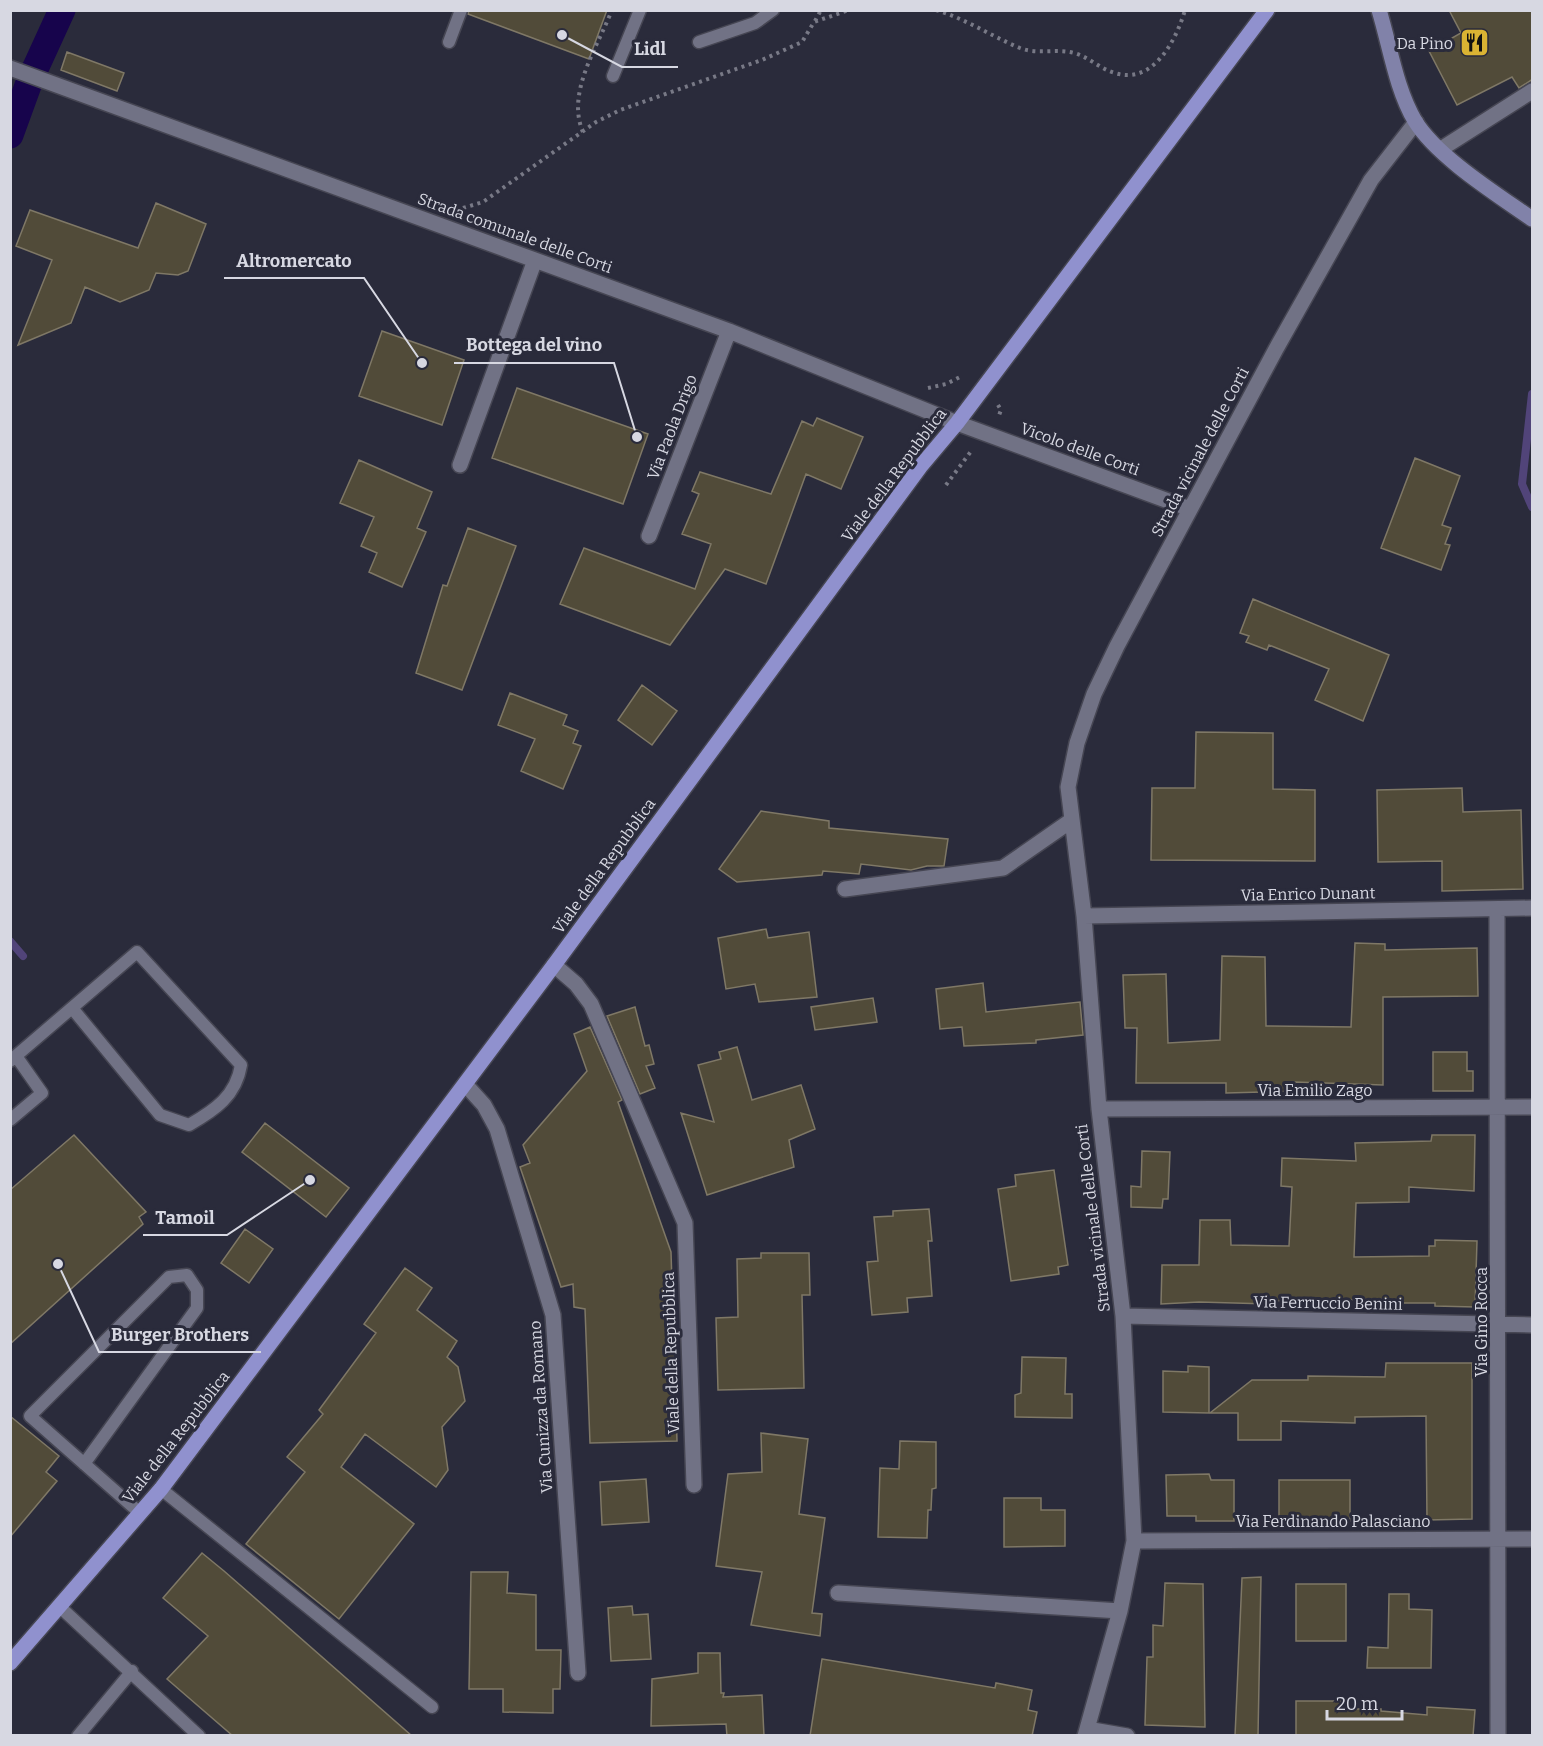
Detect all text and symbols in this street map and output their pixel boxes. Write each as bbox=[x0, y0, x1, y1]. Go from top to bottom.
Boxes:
restaurant icon: Da Pino bbox=[1458, 27, 1490, 59]
callout: Lidl bbox=[622, 31, 678, 67]
place label: Da Pino bbox=[1396, 34, 1453, 53]
text: Lidl bbox=[634, 38, 666, 60]
street label: Strada comunale delle Corti bbox=[415, 189, 615, 277]
callout: Altromercato bbox=[224, 242, 364, 278]
text: Altromercato bbox=[236, 250, 352, 272]
callout: Bottega del vino bbox=[454, 327, 614, 363]
text: Bottega del vino bbox=[466, 334, 602, 356]
street label: Strada vicinale delle Corti bbox=[1147, 364, 1253, 540]
street label: Via Paola Drigo bbox=[643, 372, 701, 482]
street label: Viale della Repubblica bbox=[838, 404, 951, 546]
street label: Vicolo delle Corti bbox=[1018, 419, 1142, 479]
street label: Viale della Repubblica bbox=[549, 795, 660, 937]
street label: Via Enrico Dunant bbox=[1240, 883, 1376, 905]
street label: Via Emilio Zago bbox=[1257, 1081, 1373, 1100]
street label: Strada vicinale delle Corti bbox=[1072, 1123, 1114, 1313]
callout: Tamoil bbox=[143, 1199, 227, 1235]
text: Tamoil bbox=[155, 1207, 215, 1229]
street label: Via Gino Rocca bbox=[1472, 1267, 1491, 1377]
street label: Viale della Repubblica bbox=[659, 1271, 683, 1434]
street label: Via Ferruccio Benini bbox=[1253, 1292, 1403, 1314]
callout: Burger Brothers bbox=[99, 1316, 261, 1352]
street label: Via Cunizza da Romano bbox=[525, 1320, 557, 1494]
text: Burger Brothers bbox=[111, 1324, 249, 1346]
street label: Viale della Repubblica bbox=[119, 1367, 234, 1507]
street label: Via Ferdinando Palasciano bbox=[1235, 1512, 1431, 1531]
scale bar bbox=[1327, 1683, 1402, 1721]
text: 20 m bbox=[1336, 1693, 1378, 1715]

